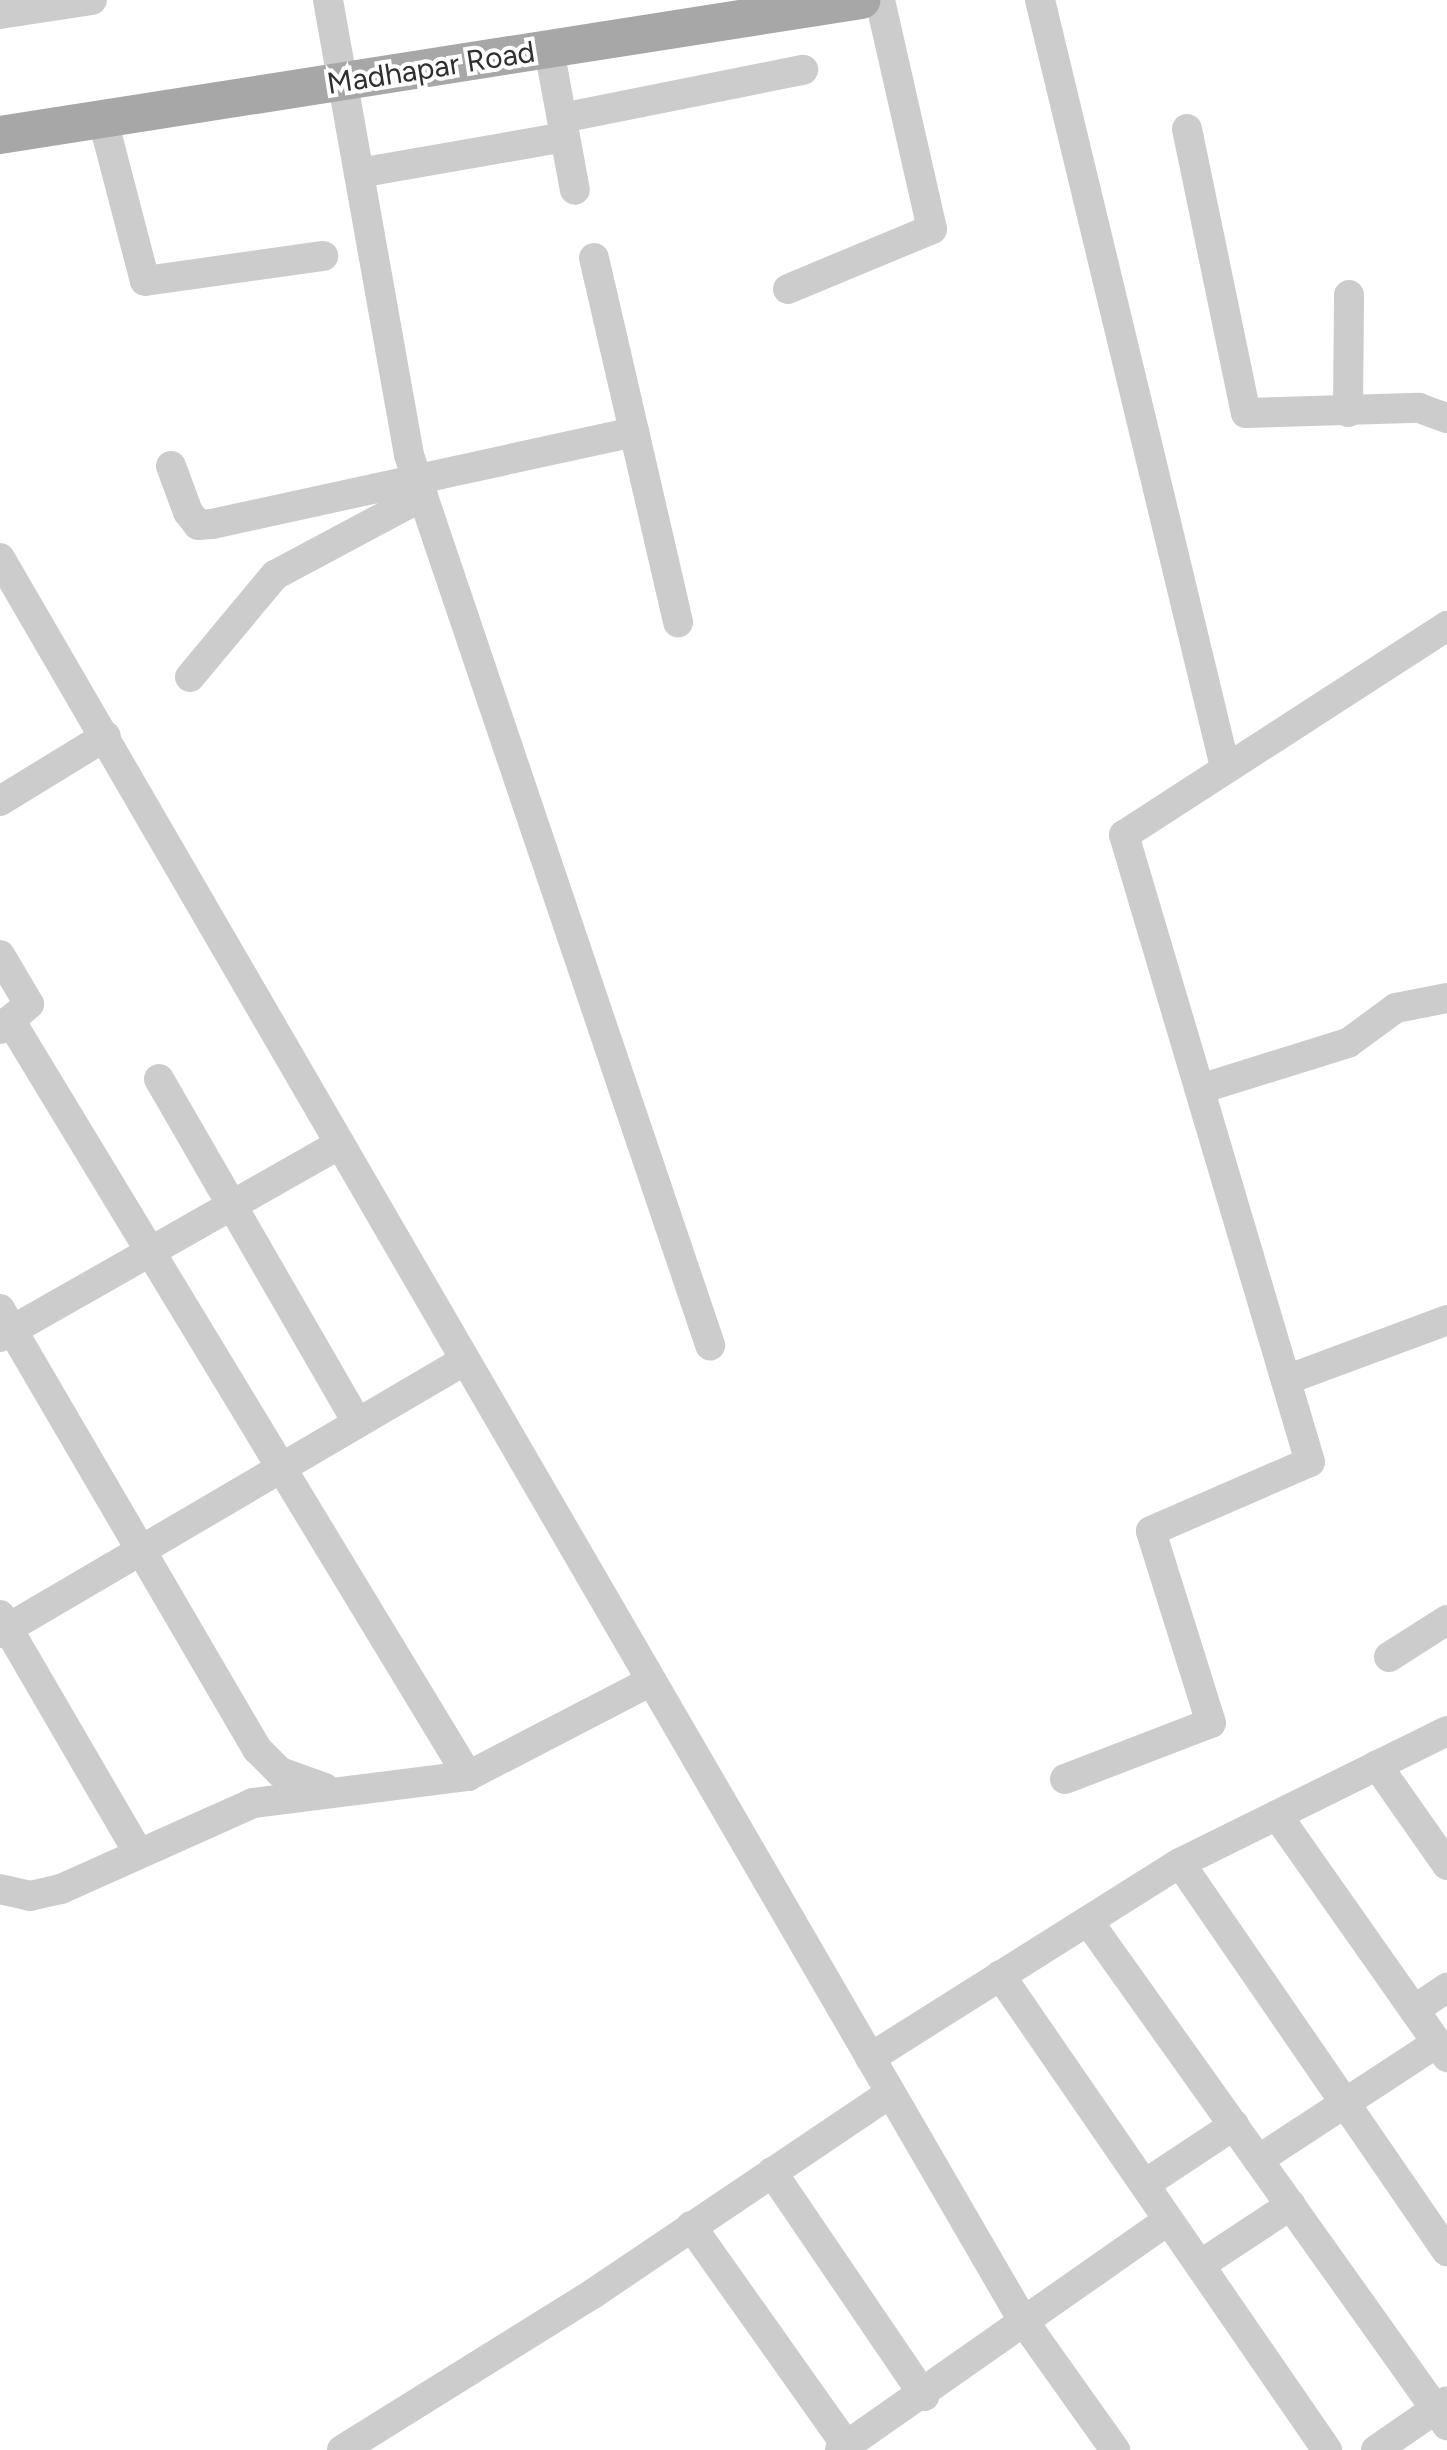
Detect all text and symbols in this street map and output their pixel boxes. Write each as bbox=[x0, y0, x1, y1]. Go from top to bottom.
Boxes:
street label: Madhapar Road bbox=[325, 34, 537, 102]

